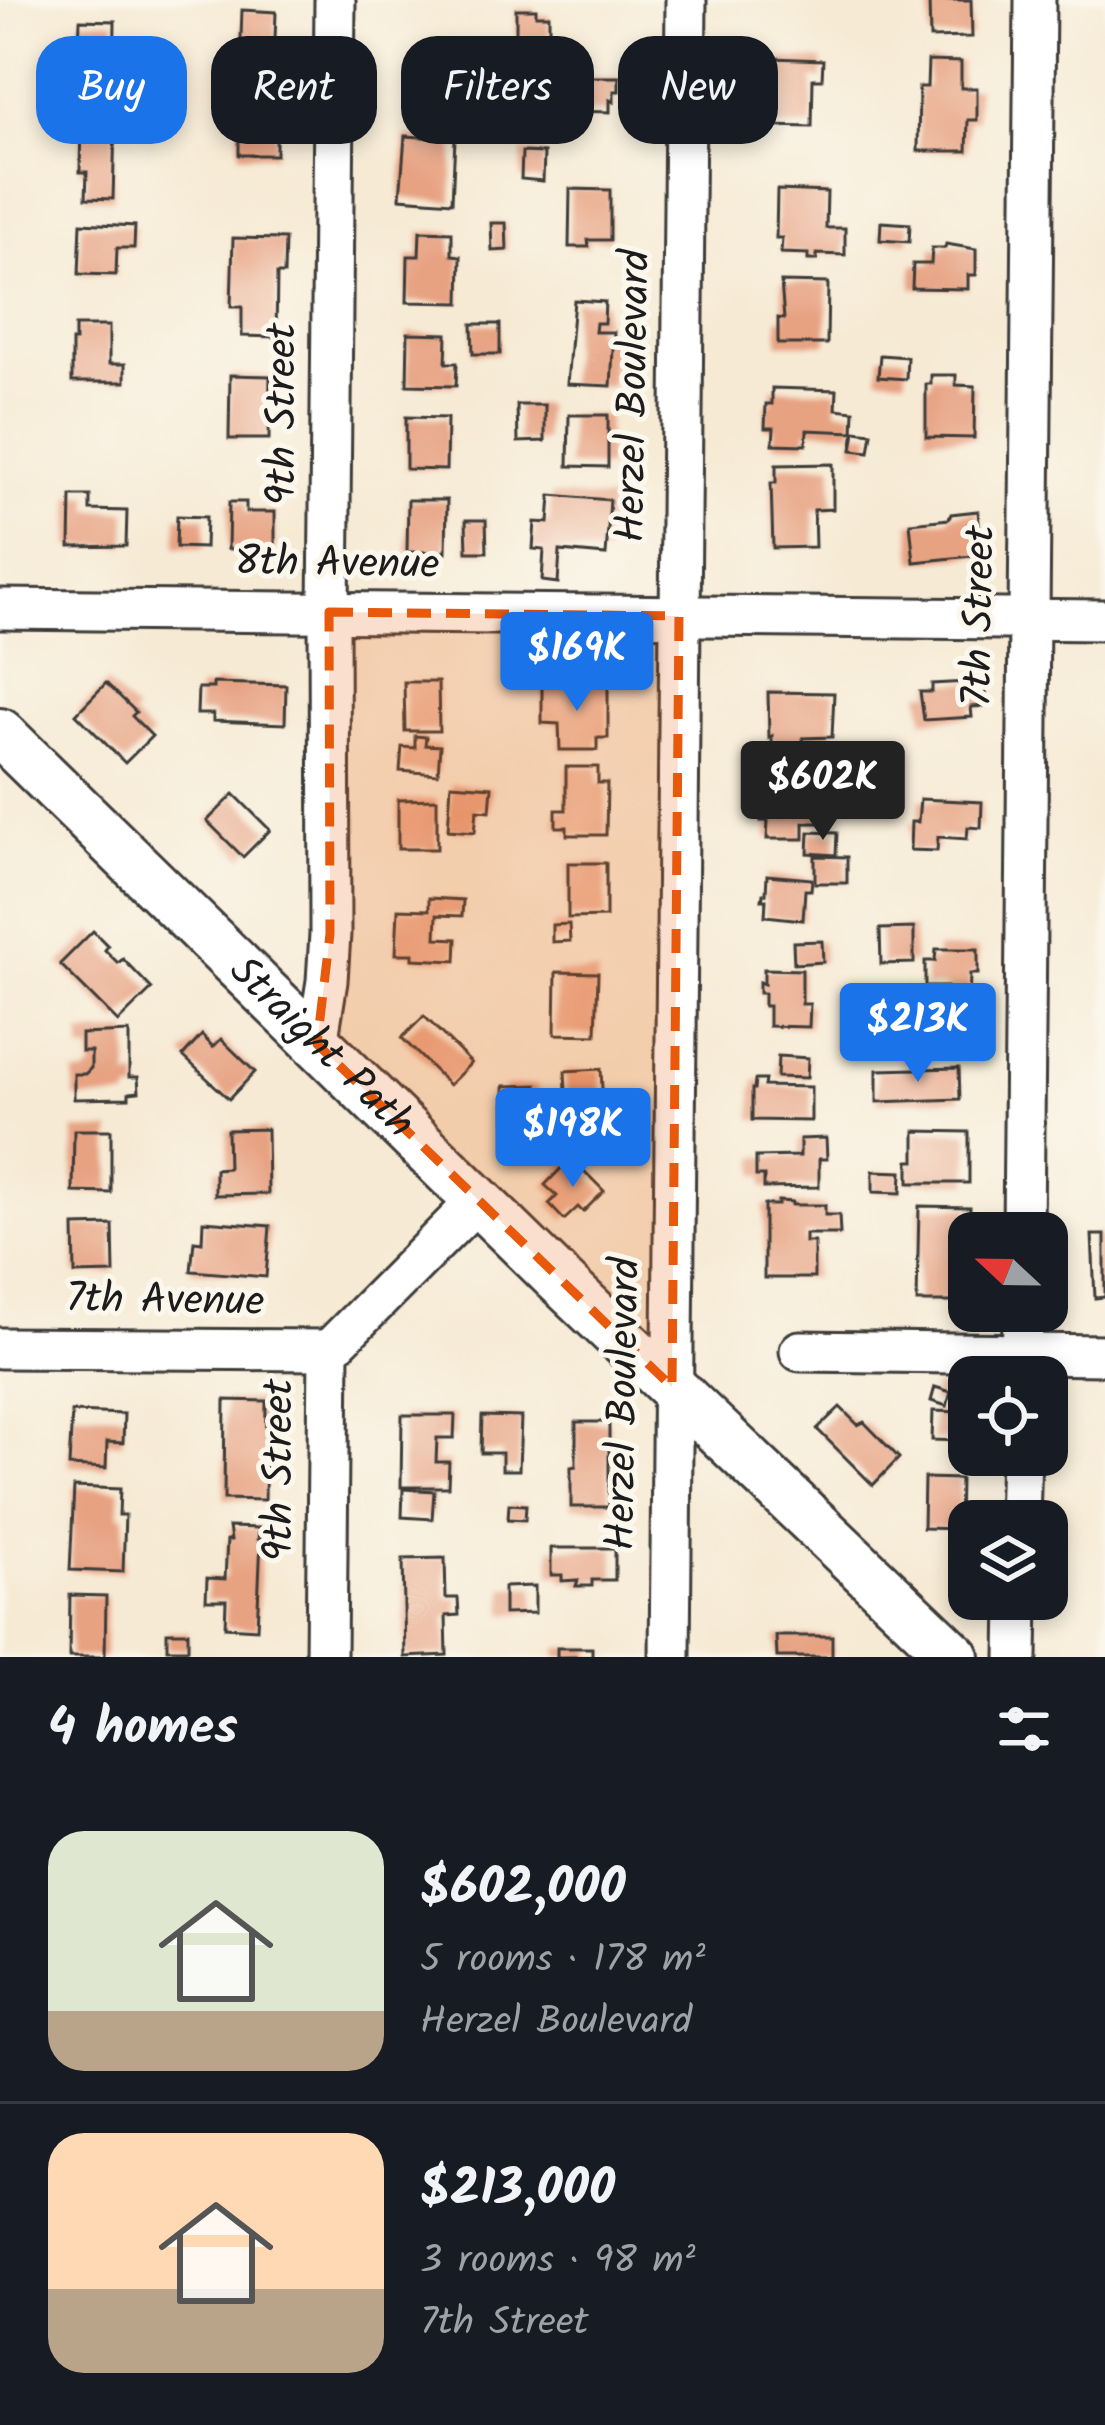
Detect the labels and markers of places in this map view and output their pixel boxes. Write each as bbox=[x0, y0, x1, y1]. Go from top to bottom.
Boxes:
pin: $169K bbox=[493, 612, 661, 714]
pin: $602K bbox=[739, 741, 907, 843]
pin: $213K bbox=[834, 983, 1002, 1085]
pin: $198K bbox=[489, 1088, 657, 1190]

